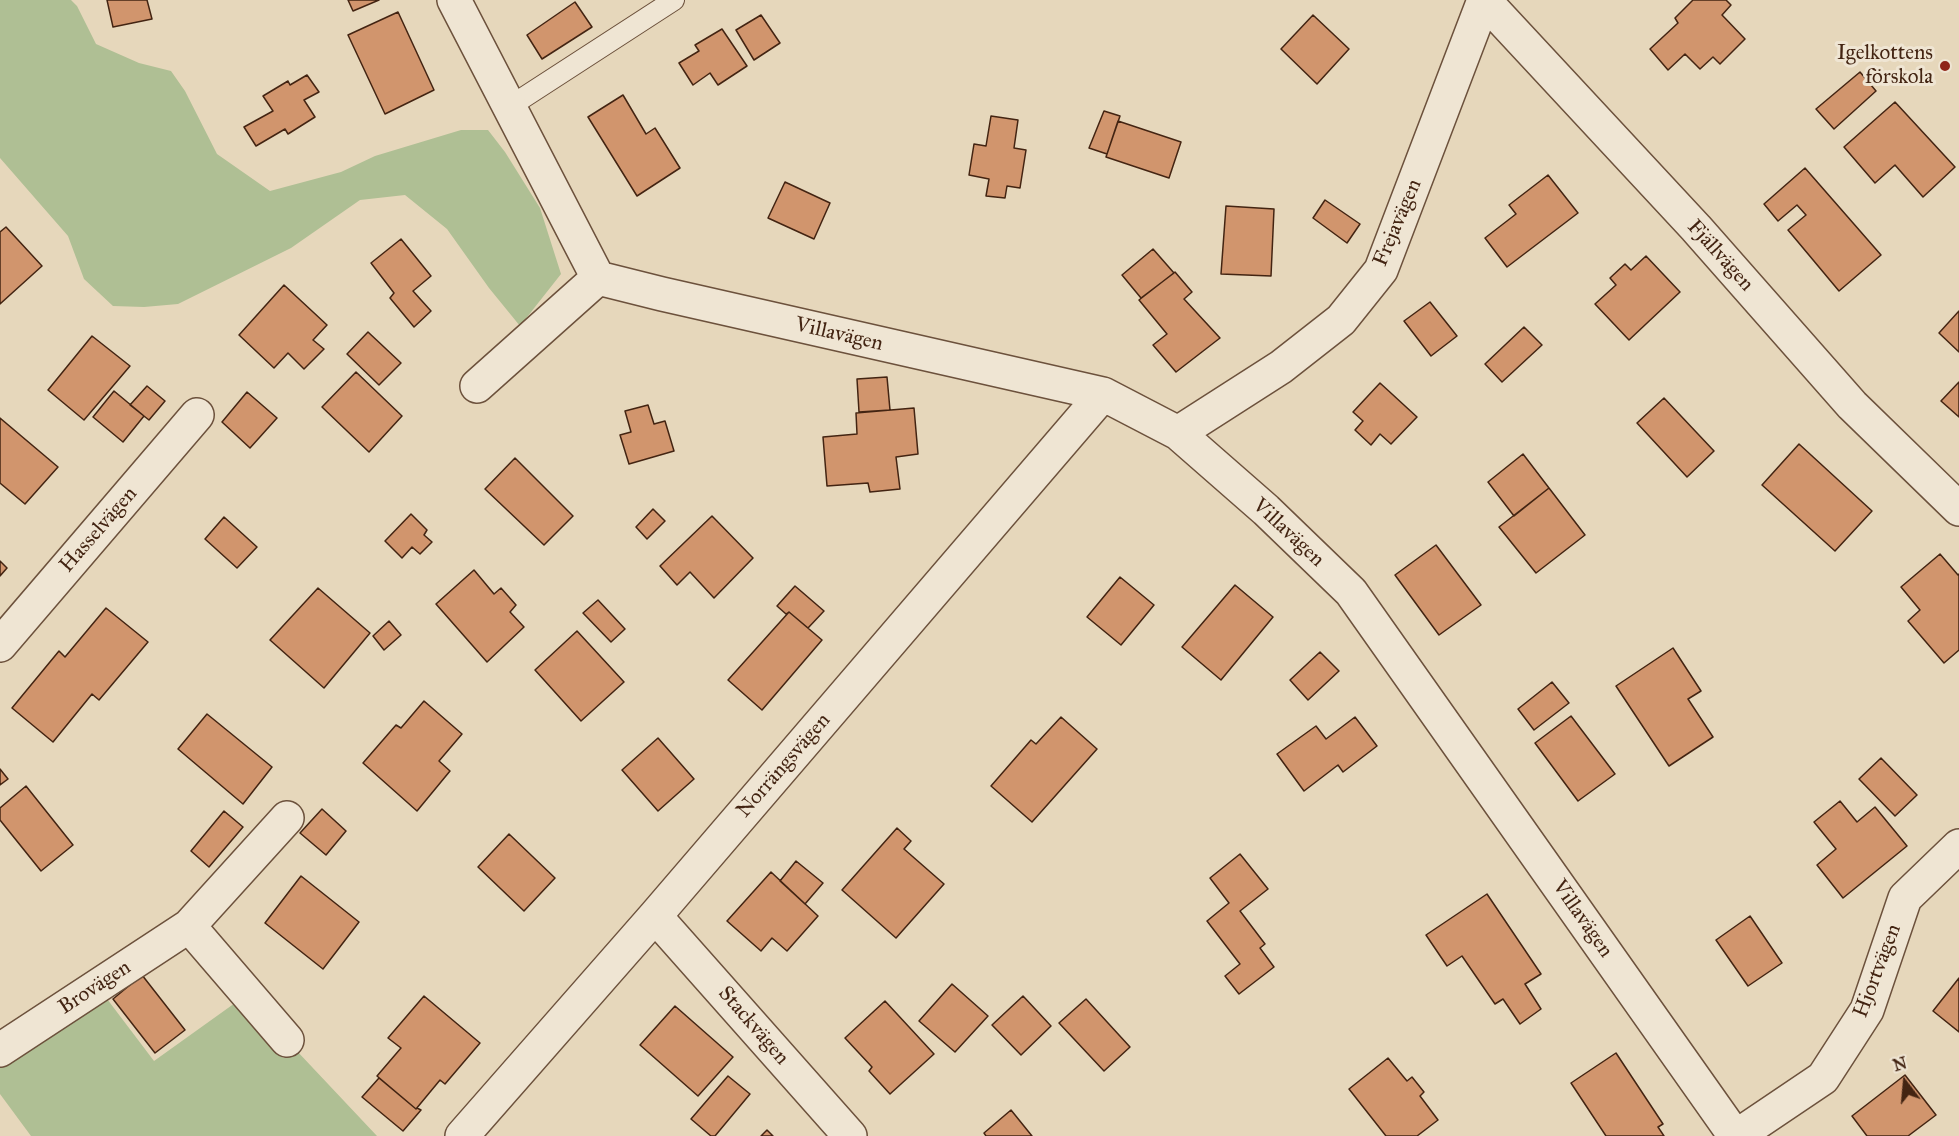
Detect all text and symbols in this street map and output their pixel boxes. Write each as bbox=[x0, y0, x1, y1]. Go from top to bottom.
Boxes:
place label: Igelkottens förskola bbox=[1837, 41, 1933, 91]
marker: Igelkottens förskola bbox=[1938, 59, 1952, 73]
street label: Frejavägen bbox=[1368, 176, 1428, 270]
street label: Fjällvägen bbox=[1681, 215, 1759, 297]
street label: Villavägen bbox=[793, 313, 885, 357]
street label: Hasselvägen bbox=[55, 482, 143, 578]
street label: Villavägen bbox=[1247, 493, 1329, 573]
street label: Norrängsvägen bbox=[732, 709, 836, 823]
street label: Villavägen bbox=[1546, 875, 1618, 963]
street label: Hjortvägen bbox=[1849, 921, 1907, 1021]
street label: Brovägen bbox=[54, 955, 136, 1021]
street label: Stackvägen bbox=[712, 982, 794, 1070]
north arrow bbox=[1875, 1052, 1935, 1112]
text: N bbox=[1891, 1053, 1909, 1075]

